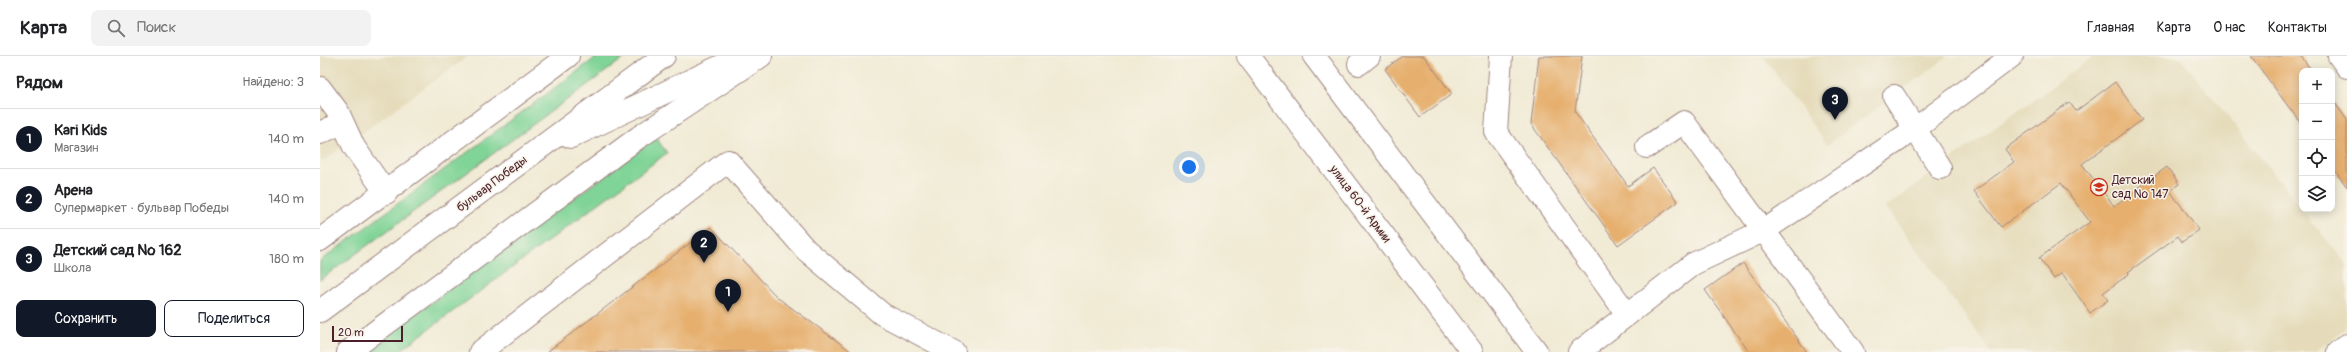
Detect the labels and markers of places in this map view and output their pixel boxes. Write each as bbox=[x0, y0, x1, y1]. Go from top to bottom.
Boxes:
pin: 3 bbox=[1822, 87, 1848, 120]
place label: Детский сад № 147 bbox=[2111, 173, 2169, 202]
school or university icon: Детский сад № 147 bbox=[2089, 177, 2109, 197]
pin: 2 bbox=[691, 230, 717, 263]
pin: 1 bbox=[715, 279, 741, 312]

